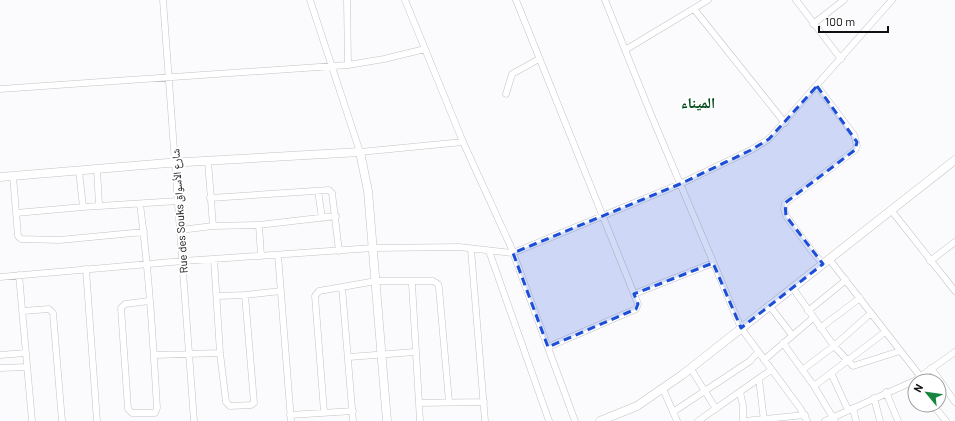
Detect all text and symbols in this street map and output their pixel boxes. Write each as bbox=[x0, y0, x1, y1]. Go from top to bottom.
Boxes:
scale bar bbox=[819, 8, 888, 34]
text: 100 m bbox=[825, 14, 855, 28]
district label: الميناء bbox=[681, 93, 715, 111]
street label: Rue des Souks شارع الأسواق bbox=[168, 148, 191, 274]
north arrow bbox=[907, 373, 947, 413]
text: N bbox=[910, 382, 925, 394]

